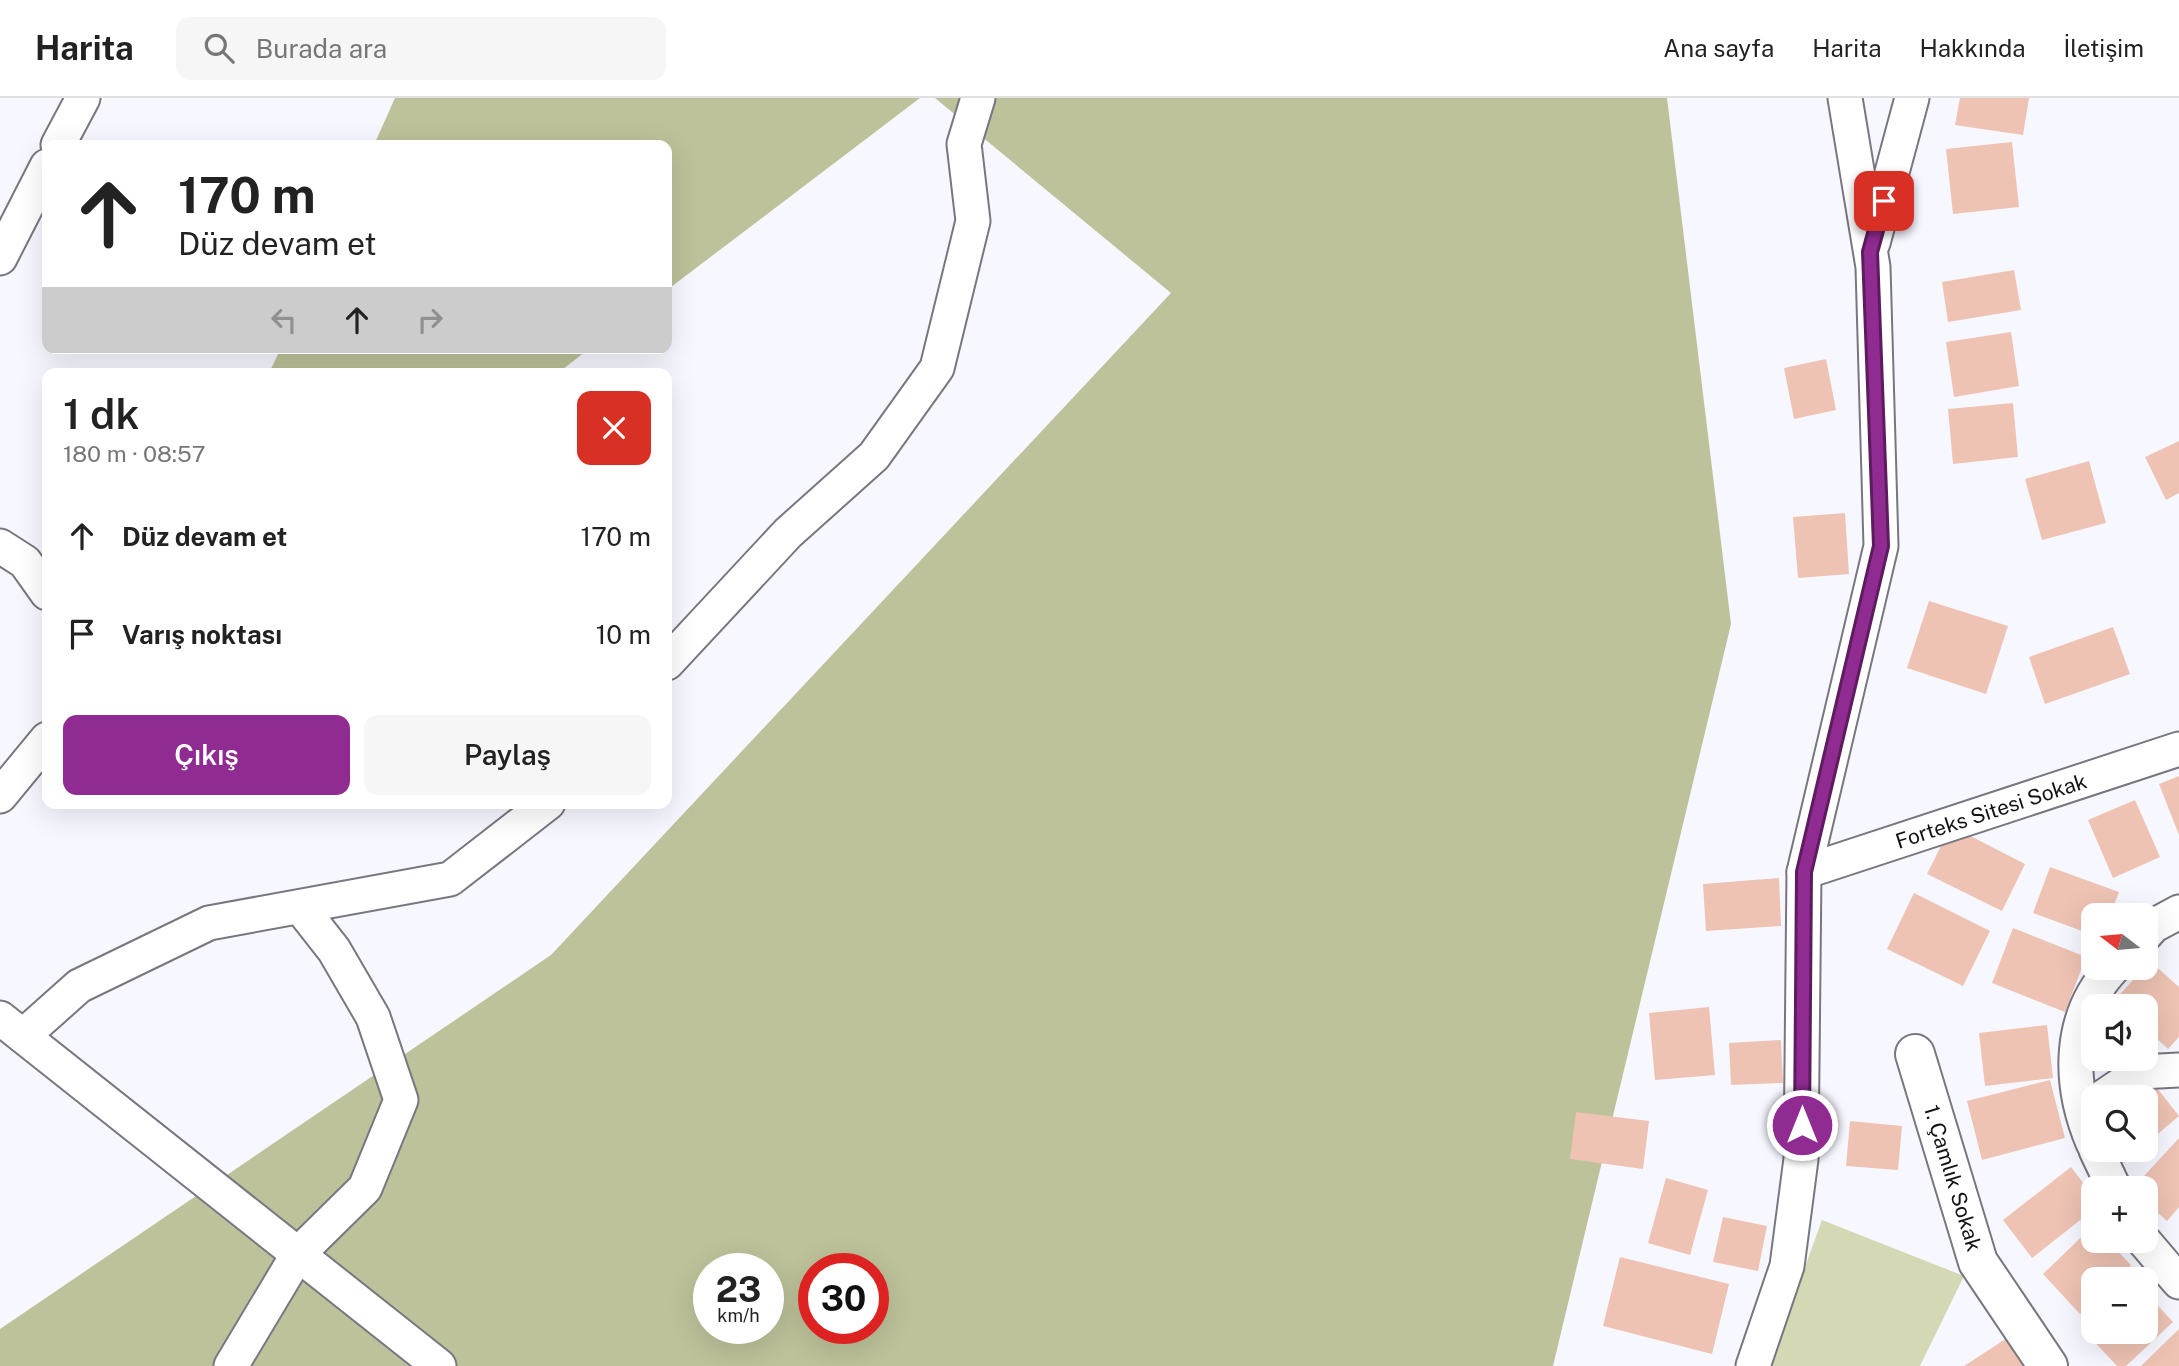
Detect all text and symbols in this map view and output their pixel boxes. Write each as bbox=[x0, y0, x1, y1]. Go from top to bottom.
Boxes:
search box bbox=[176, 17, 666, 80]
text: Harita bbox=[35, 29, 134, 67]
icon: search bbox=[200, 29, 238, 67]
text: Burada ara bbox=[256, 33, 387, 64]
text: Ana sayfa bbox=[1663, 34, 1774, 62]
text: Harita bbox=[1812, 34, 1882, 62]
text: Hakkında bbox=[1920, 34, 2025, 62]
text: İletişim bbox=[2063, 34, 2144, 62]
text: 170 m bbox=[178, 166, 316, 224]
icon: ahead bbox=[63, 168, 154, 259]
pin bbox=[1854, 171, 1914, 231]
icon: arrive bbox=[1865, 182, 1903, 220]
text: Düz devam et bbox=[178, 225, 377, 262]
icon: left bbox=[265, 301, 303, 339]
icon: ahead bbox=[338, 301, 376, 339]
icon: right bbox=[411, 301, 449, 339]
text: 1 dk bbox=[63, 389, 140, 438]
button: close bbox=[577, 391, 651, 465]
text: 180 m · 08:57 bbox=[63, 440, 206, 467]
icon: ahead bbox=[63, 517, 101, 555]
text: Düz devam et bbox=[122, 521, 287, 552]
text: 170 m bbox=[581, 521, 651, 552]
icon: arrive bbox=[63, 615, 101, 653]
text: Varış noktası bbox=[122, 619, 282, 650]
text: 10 m bbox=[596, 619, 651, 650]
button: Çıkış bbox=[63, 715, 350, 795]
button: Paylaş bbox=[364, 715, 651, 795]
street label: Forteks Sitesi Sokak bbox=[1892, 768, 2090, 854]
north arrow bbox=[2081, 903, 2158, 980]
map controls bbox=[2081, 903, 2158, 1344]
button: sound bbox=[2081, 994, 2158, 1071]
button: search bbox=[2081, 1085, 2158, 1162]
position arrow bbox=[1765, 1088, 1839, 1162]
street label: 1. Çamlık Sokak bbox=[1919, 1102, 1987, 1254]
button: + bbox=[2081, 1176, 2158, 1253]
speed limit sign: 30 bbox=[798, 1253, 889, 1344]
button: − bbox=[2081, 1267, 2158, 1344]
text: 23 bbox=[716, 1269, 761, 1310]
text: km/h bbox=[717, 1305, 760, 1326]

